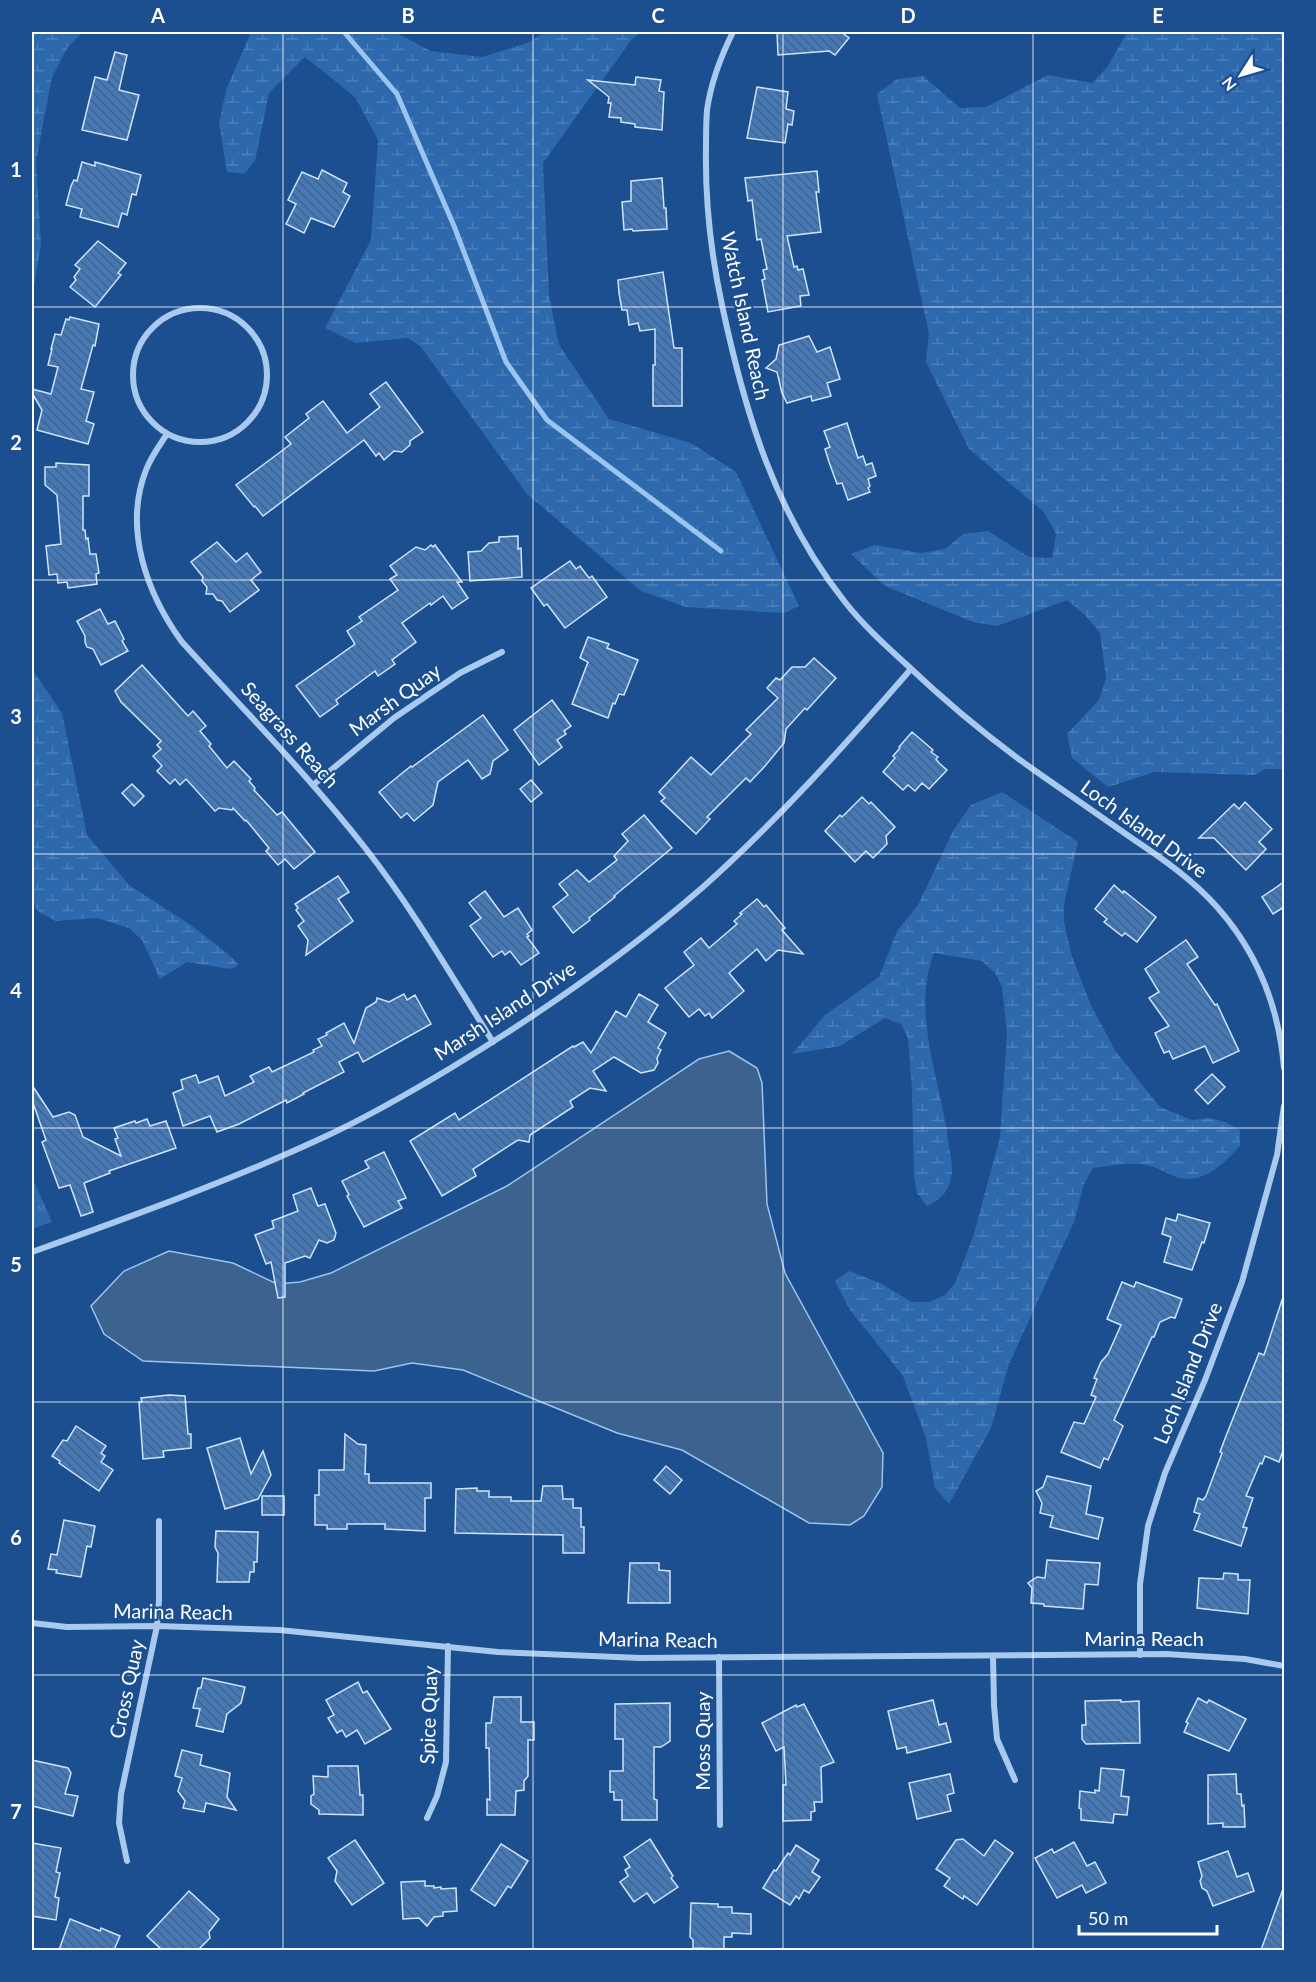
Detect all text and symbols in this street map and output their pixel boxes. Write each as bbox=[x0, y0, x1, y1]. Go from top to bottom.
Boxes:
text: A bbox=[150, 3, 165, 27]
text: B bbox=[401, 3, 415, 27]
text: C bbox=[651, 3, 665, 27]
text: D bbox=[900, 3, 916, 27]
text: E bbox=[1152, 3, 1164, 27]
north arrow bbox=[1211, 45, 1271, 105]
text: N bbox=[1217, 74, 1240, 95]
text: 1 bbox=[10, 157, 22, 181]
street label: Watch Island Reach bbox=[716, 229, 776, 402]
text: 2 bbox=[10, 430, 22, 454]
street label: Marsh Quay bbox=[344, 658, 445, 740]
street label: Seagrass Reach bbox=[237, 676, 345, 792]
text: 3 bbox=[10, 704, 22, 728]
street label: Loch Island Drive bbox=[1077, 774, 1213, 882]
street label: Marsh Island Drive bbox=[429, 955, 580, 1065]
text: 4 bbox=[10, 978, 22, 1002]
text: 5 bbox=[10, 1252, 22, 1276]
street label: Loch Island Drive bbox=[1148, 1298, 1226, 1447]
text: 6 bbox=[10, 1525, 22, 1549]
street label: Marina Reach bbox=[113, 1598, 233, 1624]
street label: Marina Reach bbox=[598, 1626, 718, 1652]
street label: Marina Reach bbox=[1084, 1626, 1204, 1650]
street label: Cross Quay bbox=[104, 1636, 148, 1741]
street label: Spice Quay bbox=[414, 1665, 442, 1765]
street label: Moss Quay bbox=[690, 1691, 714, 1791]
text: 7 bbox=[10, 1799, 22, 1823]
scale bar bbox=[1079, 1898, 1217, 1936]
text: 50 m bbox=[1088, 1907, 1128, 1929]

